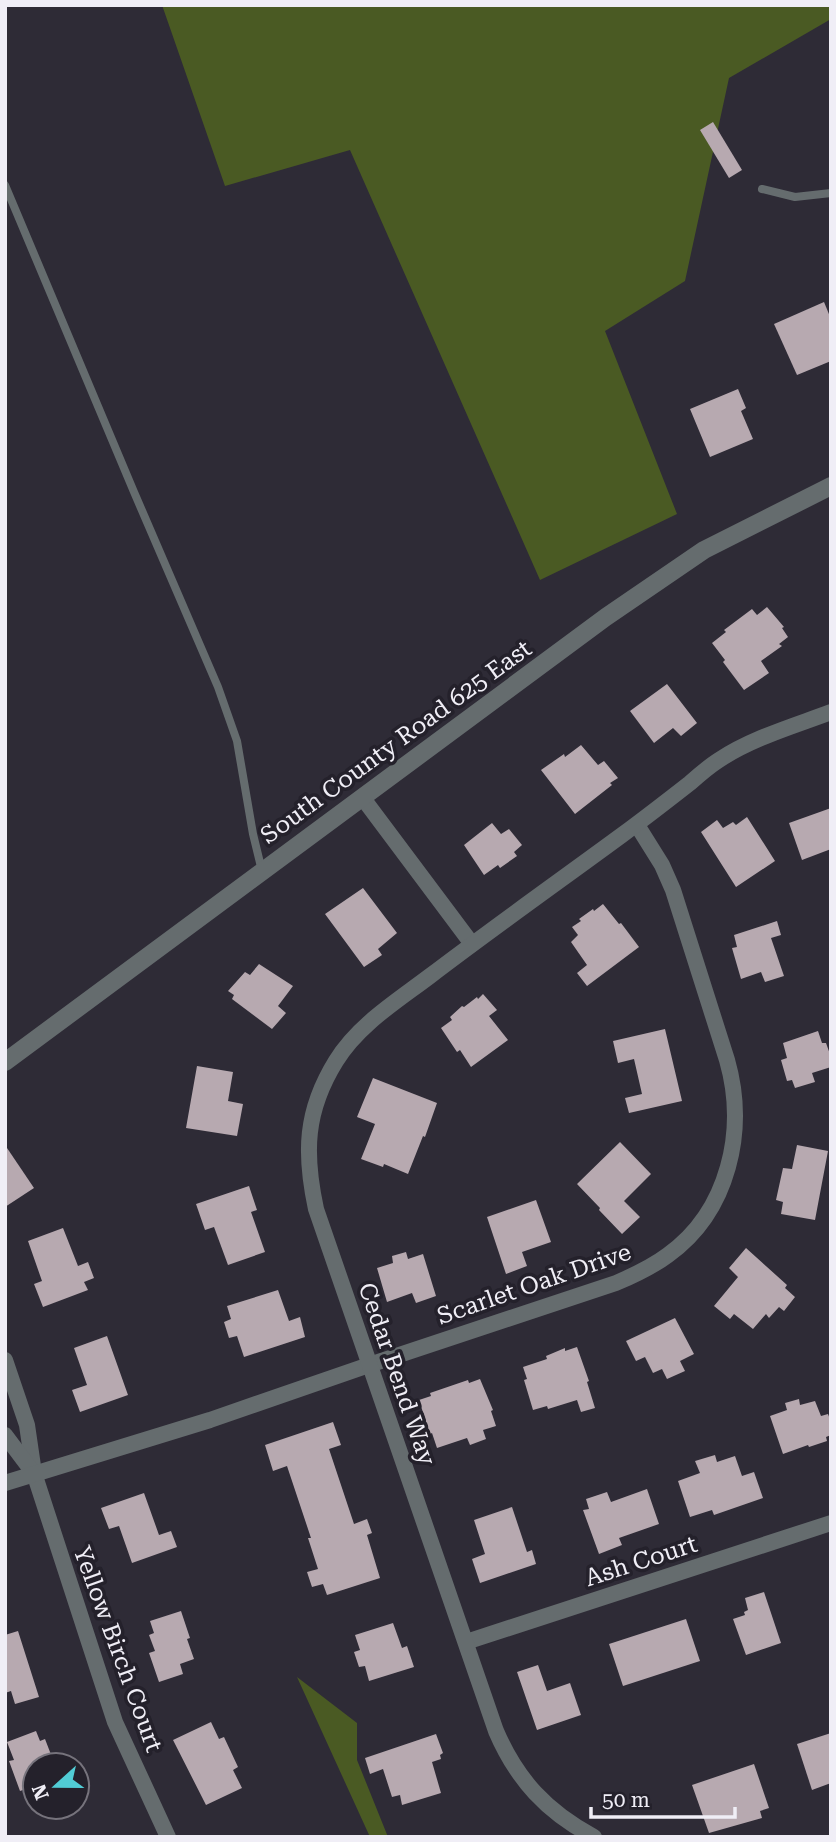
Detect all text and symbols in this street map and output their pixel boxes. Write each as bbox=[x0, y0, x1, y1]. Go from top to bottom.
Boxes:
street label: South County Road 625 East bbox=[255, 634, 537, 850]
street label: Scarlet Oak Drive bbox=[433, 1238, 635, 1330]
street label: Cedar Bend Way bbox=[353, 1279, 442, 1470]
street label: Ash Court bbox=[581, 1530, 701, 1592]
street label: Yellow Birch Court bbox=[68, 1542, 168, 1756]
north arrow bbox=[21, 1751, 91, 1821]
scale bar bbox=[591, 1776, 734, 1820]
text: N bbox=[27, 1781, 54, 1803]
text: 50 m bbox=[602, 1788, 650, 1812]

